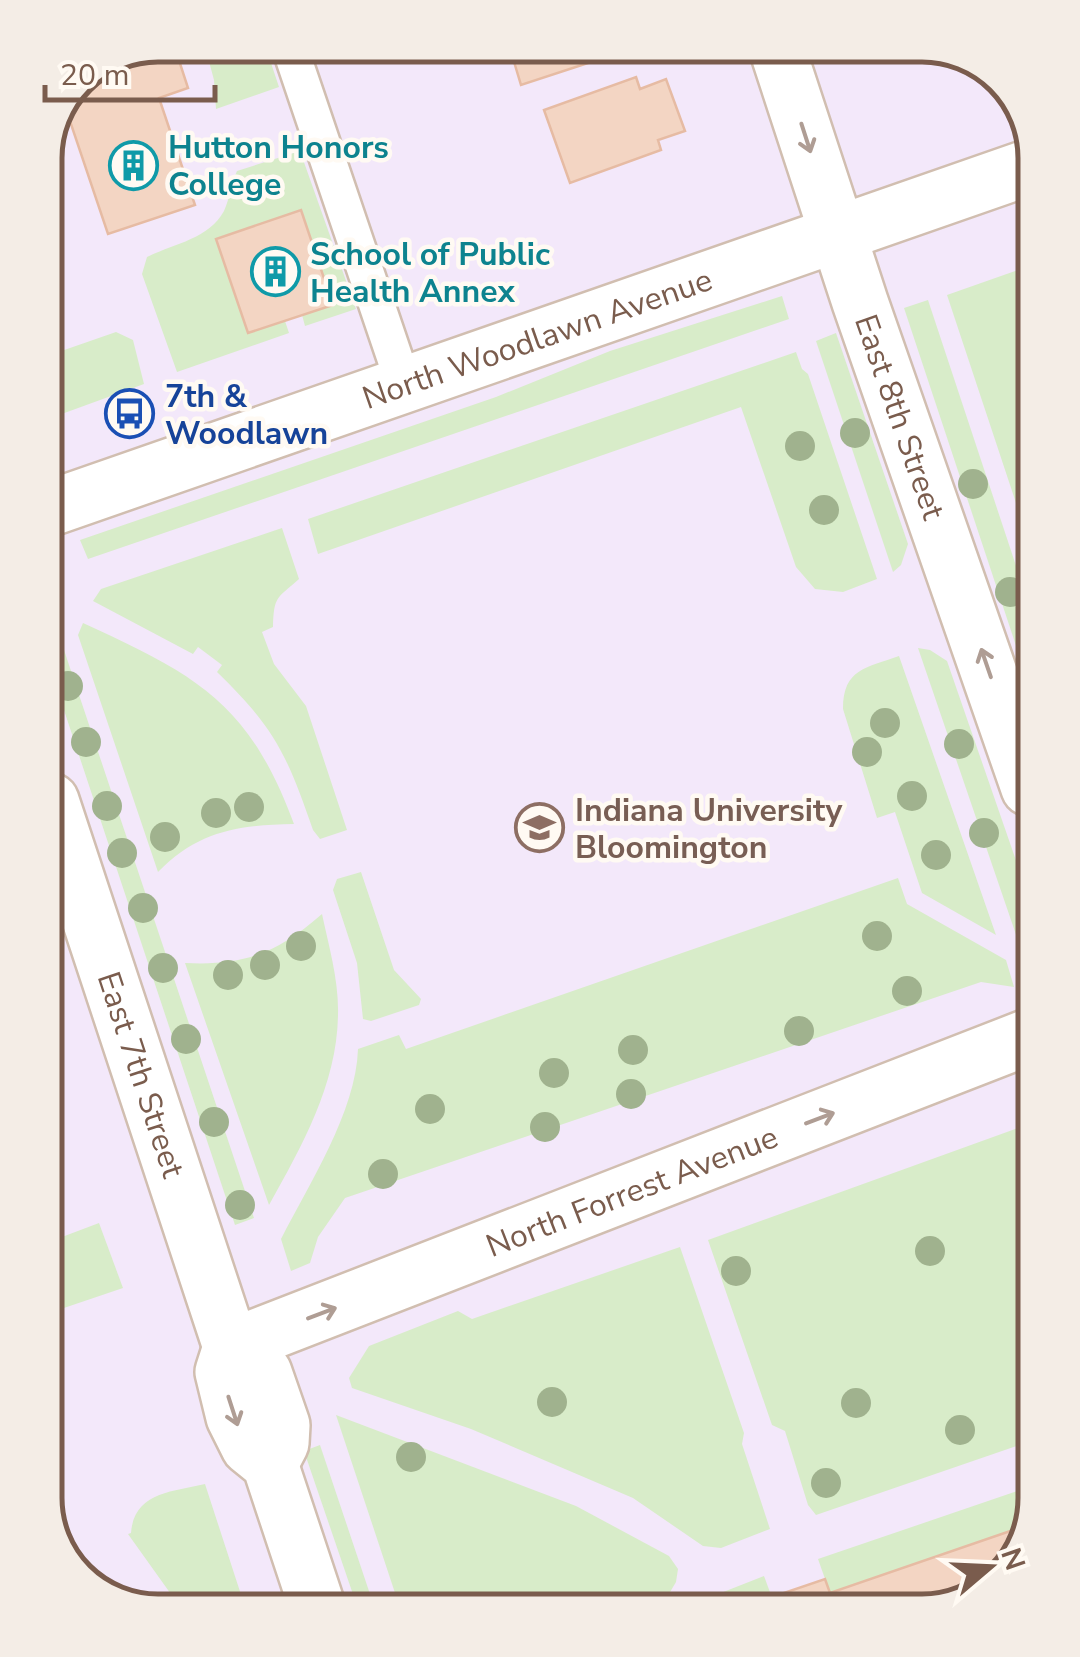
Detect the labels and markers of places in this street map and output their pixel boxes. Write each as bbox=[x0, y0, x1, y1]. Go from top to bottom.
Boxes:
place label: Hutton Honors College bbox=[168, 126, 389, 206]
building icon: Hutton Honors College bbox=[107, 139, 159, 191]
place label: School of Public Health Annex bbox=[310, 233, 550, 313]
building icon: School of Public Health Annex bbox=[249, 246, 301, 298]
place label: 7th & Woodlawn bbox=[165, 375, 328, 455]
bus stop icon: 7th & Woodlawn bbox=[104, 388, 156, 440]
place label: Indiana University Bloomington bbox=[575, 789, 844, 869]
school or university icon: Indiana University Bloomington bbox=[514, 802, 566, 854]

